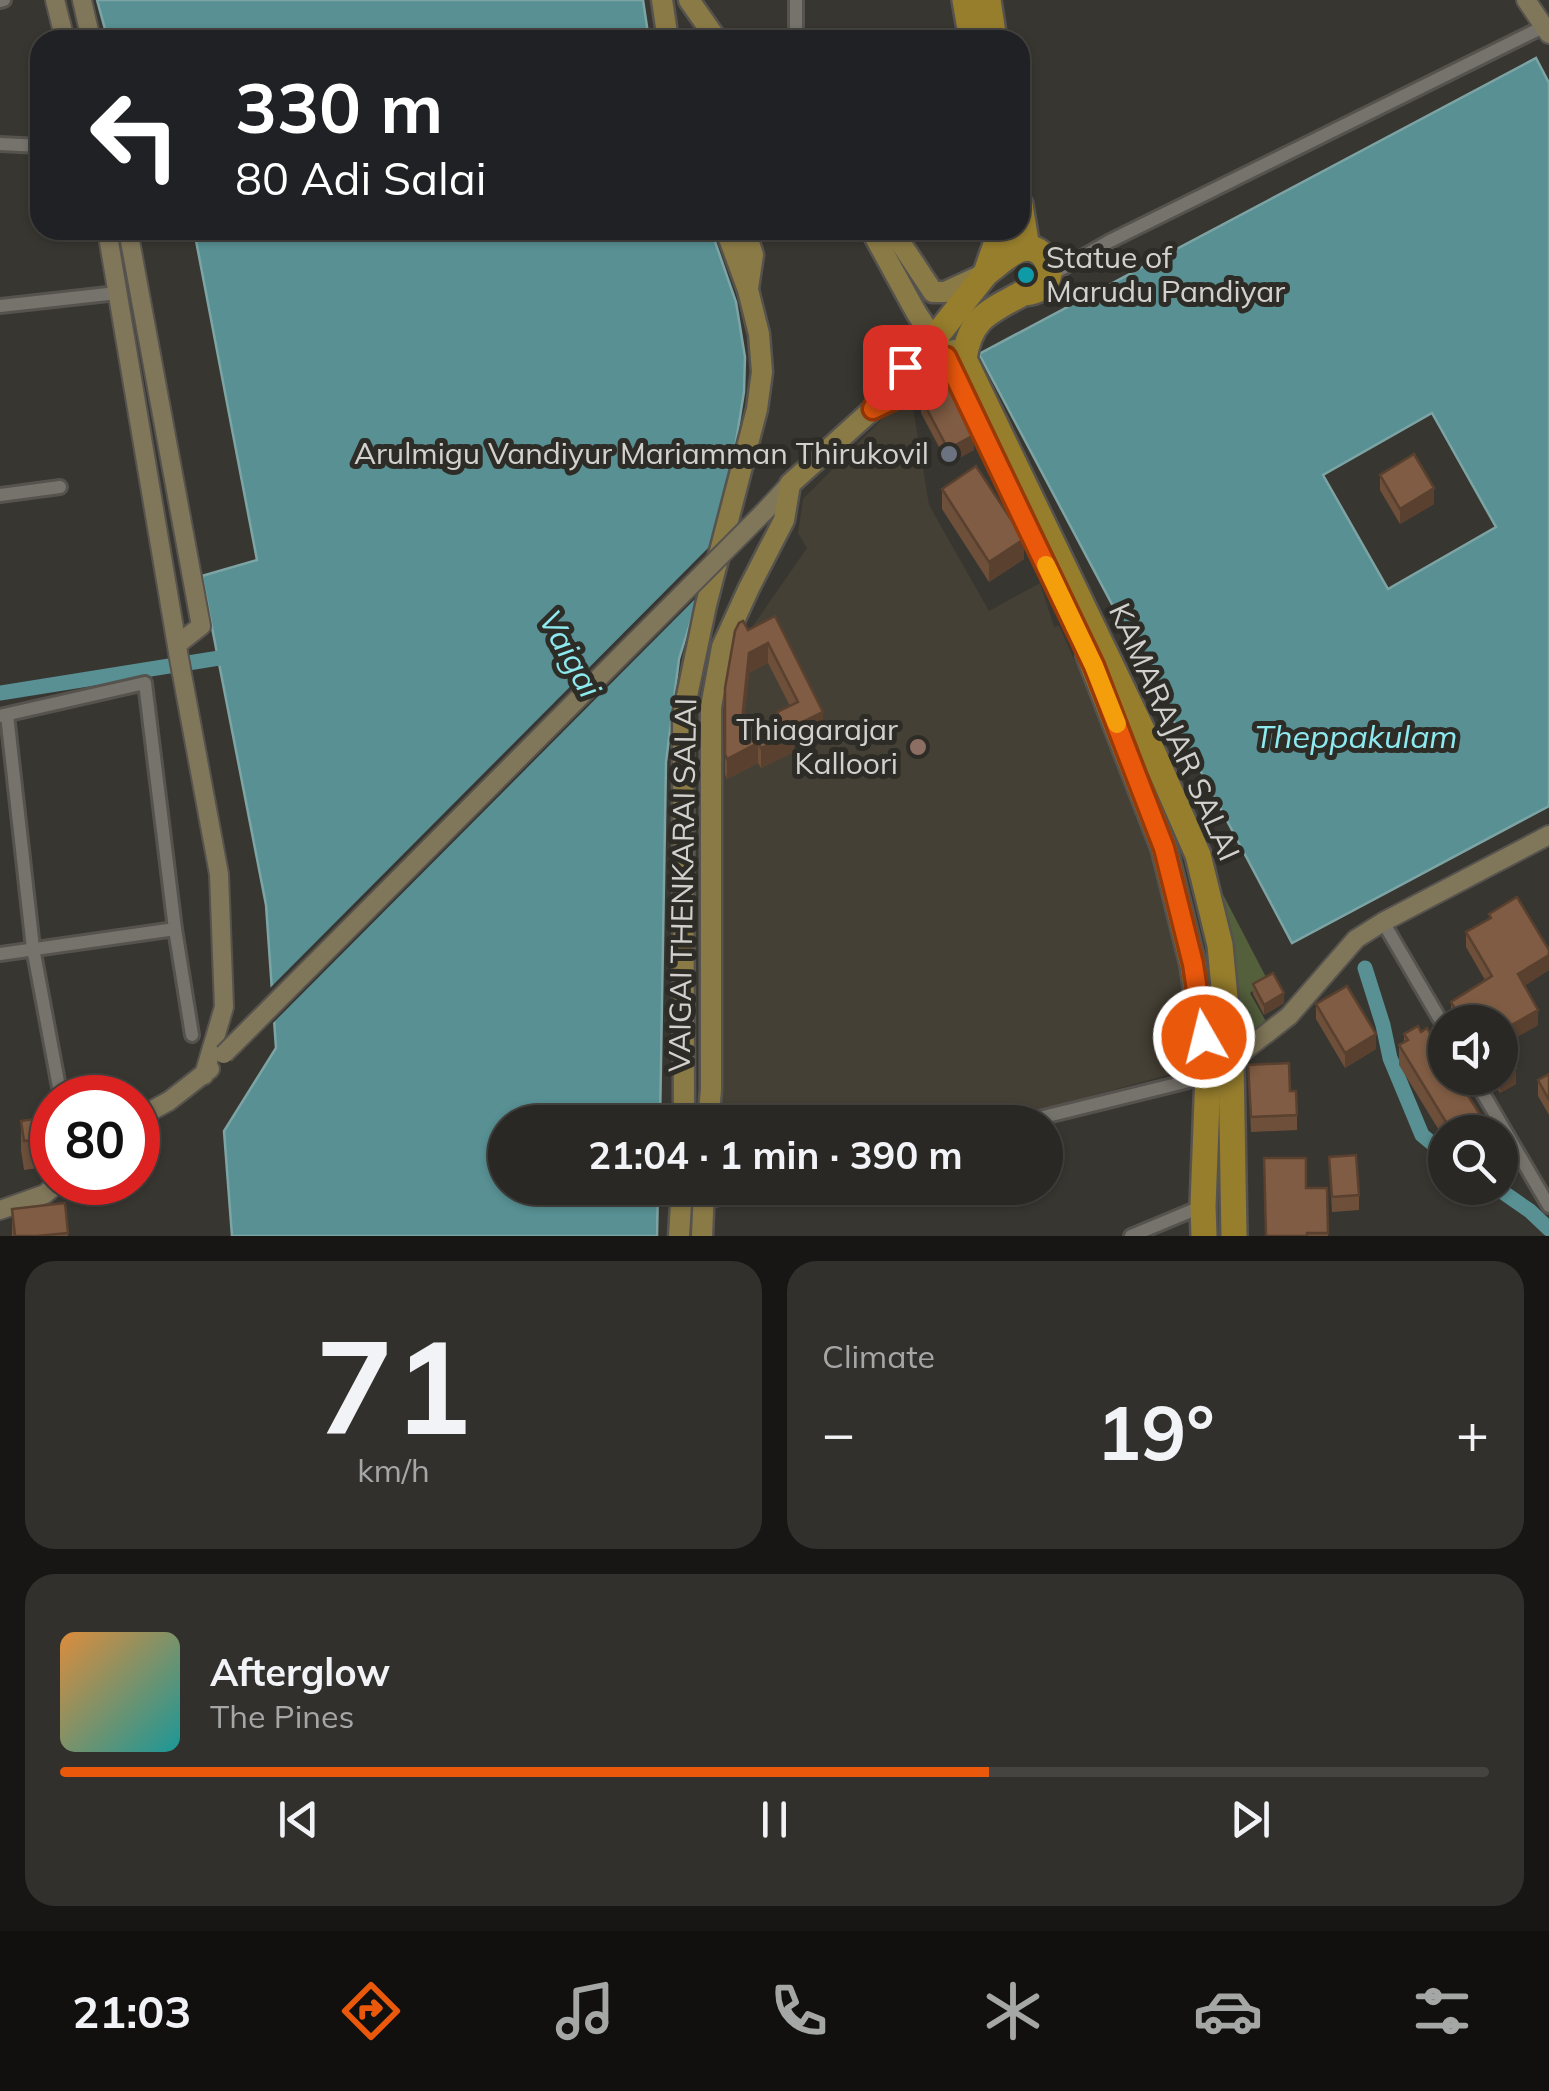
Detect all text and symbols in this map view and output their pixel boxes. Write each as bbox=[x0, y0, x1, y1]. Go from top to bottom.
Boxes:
text: 330 m bbox=[235, 63, 443, 151]
icon: left bbox=[70, 70, 200, 200]
text: 80 Adi Salai bbox=[235, 150, 487, 206]
place label: Statue of Marudu Pandiyar bbox=[1046, 238, 1285, 310]
marker: Statue of Marudu Pandiyar bbox=[1015, 264, 1037, 286]
pin bbox=[863, 325, 948, 410]
icon: arrive bbox=[878, 340, 933, 395]
place label: Arulmigu Vandiyur Mariamman Thirukovil bbox=[354, 434, 929, 472]
marker: Arulmigu Vandiyur Mariamman Thirukovil bbox=[938, 443, 960, 465]
street label: KAMARAJAR SALAI bbox=[1101, 597, 1249, 866]
water label: Vaigai bbox=[531, 603, 611, 704]
street label: VAIGAI THENKARAI SALAI bbox=[660, 697, 704, 1072]
place label: Thiagarajar Kalloori bbox=[736, 710, 898, 782]
water label: Theppakulam bbox=[1255, 716, 1457, 756]
marker: Thiagarajar Kalloori bbox=[907, 736, 929, 758]
position arrow bbox=[1152, 985, 1256, 1089]
map controls bbox=[1428, 1005, 1518, 1205]
button: sound bbox=[1428, 1005, 1518, 1095]
speed limit sign: 80 bbox=[30, 1075, 160, 1205]
button: search bbox=[1428, 1115, 1518, 1205]
text: 21:04 · 1 min · 390 m bbox=[588, 1131, 963, 1179]
text: 71 bbox=[315, 1303, 472, 1467]
text: Climate bbox=[822, 1336, 935, 1376]
text: 19° bbox=[1096, 1385, 1215, 1479]
text: − bbox=[822, 1398, 855, 1467]
text: + bbox=[1456, 1398, 1489, 1467]
text: km/h bbox=[357, 1450, 430, 1490]
text: Afterglow bbox=[210, 1648, 390, 1696]
text: The Pines bbox=[210, 1696, 354, 1736]
icon: previous bbox=[271, 1792, 326, 1847]
icon: pause bbox=[747, 1792, 802, 1847]
icon: next bbox=[1223, 1792, 1278, 1847]
icon: directions bbox=[336, 1976, 406, 2046]
icon: music bbox=[550, 1976, 620, 2046]
icon: phone bbox=[764, 1976, 834, 2046]
icon: climate bbox=[978, 1976, 1048, 2046]
icon: car bbox=[1193, 1976, 1263, 2046]
icon: filters bbox=[1407, 1976, 1477, 2046]
text: 21:03 bbox=[72, 1983, 191, 2039]

